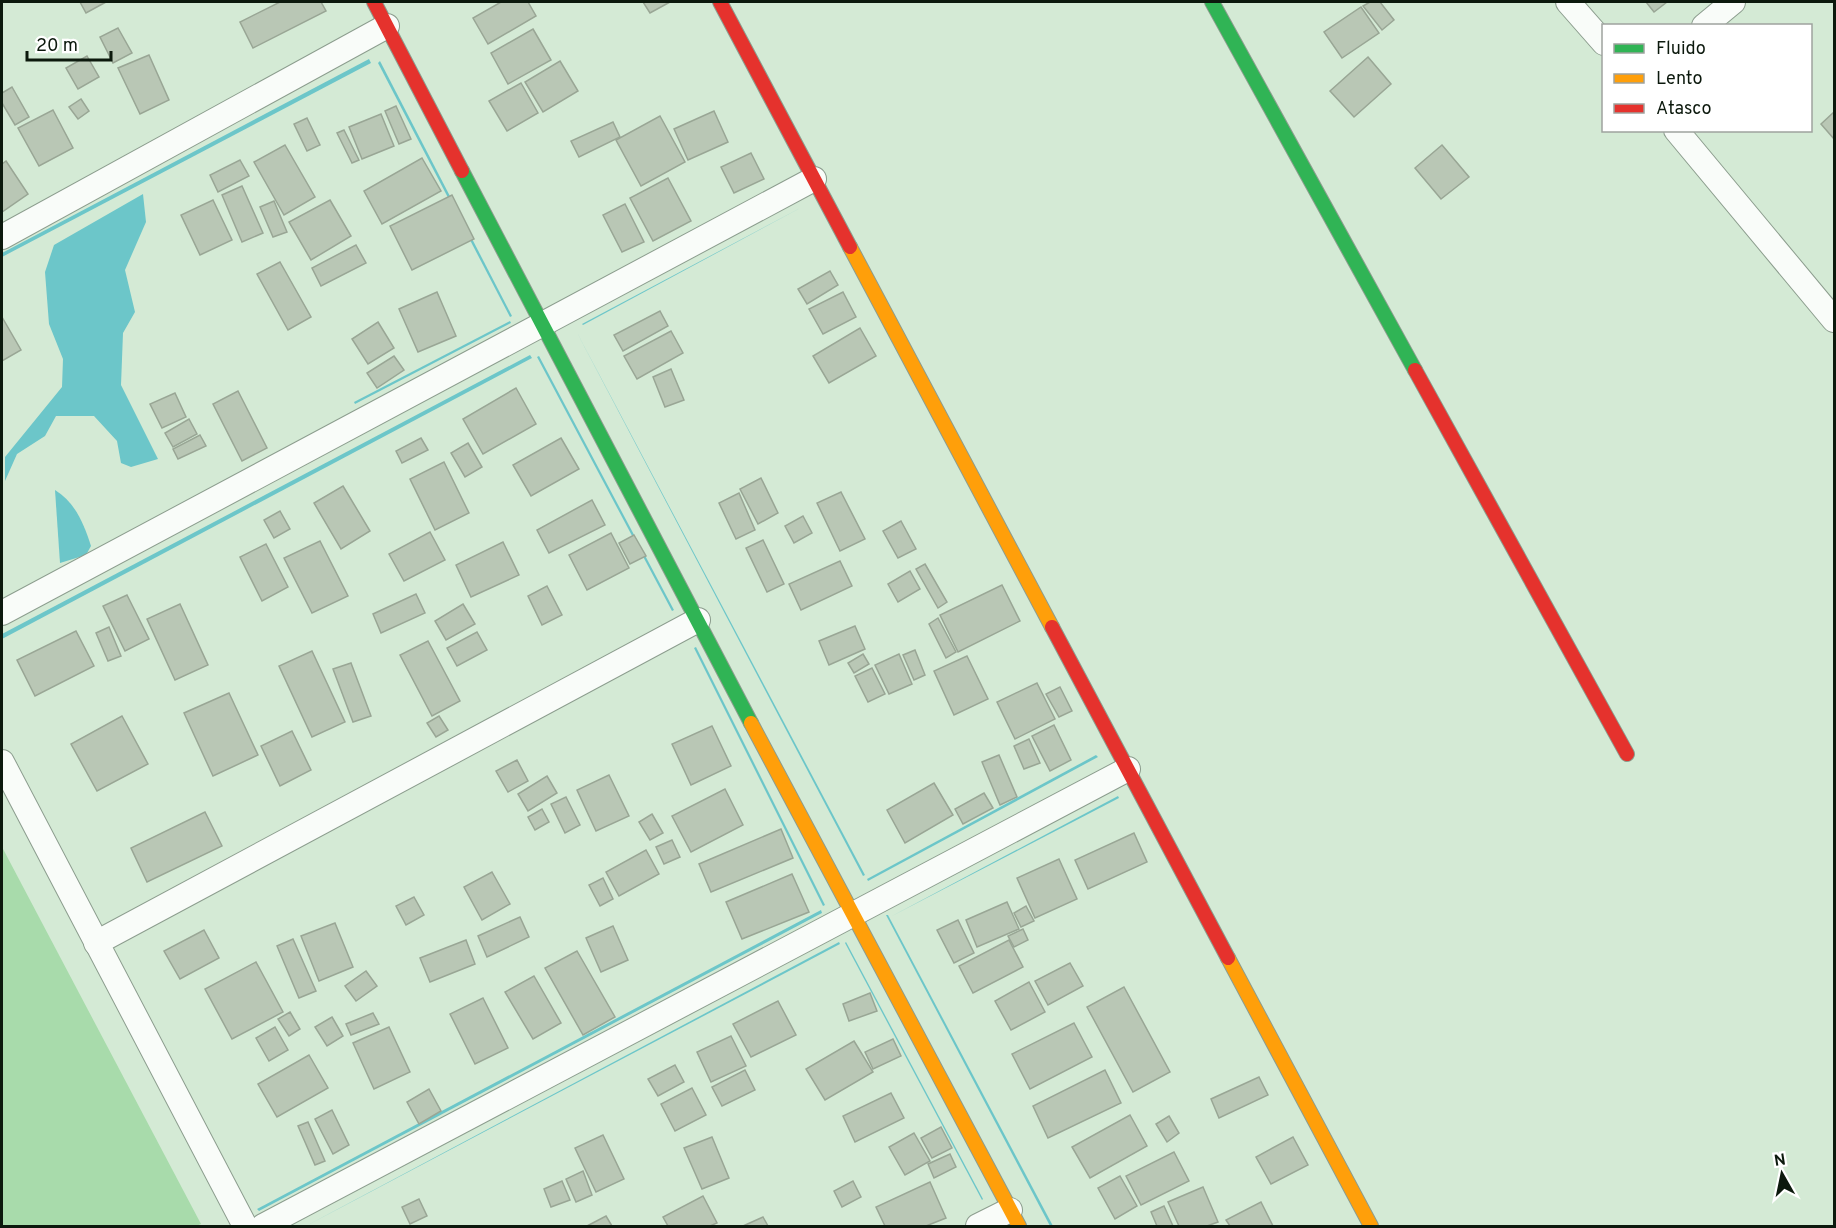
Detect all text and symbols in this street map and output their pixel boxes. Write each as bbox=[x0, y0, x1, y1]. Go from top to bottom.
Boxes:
scale bar bbox=[27, 24, 111, 62]
legend bbox=[1602, 24, 1812, 132]
text: 20 m bbox=[36, 35, 78, 58]
text: Fluido bbox=[1656, 38, 1706, 61]
text: Lento bbox=[1656, 68, 1702, 91]
text: Atasco bbox=[1656, 98, 1712, 121]
north arrow bbox=[1752, 1144, 1812, 1204]
text: N bbox=[1773, 1150, 1787, 1172]

